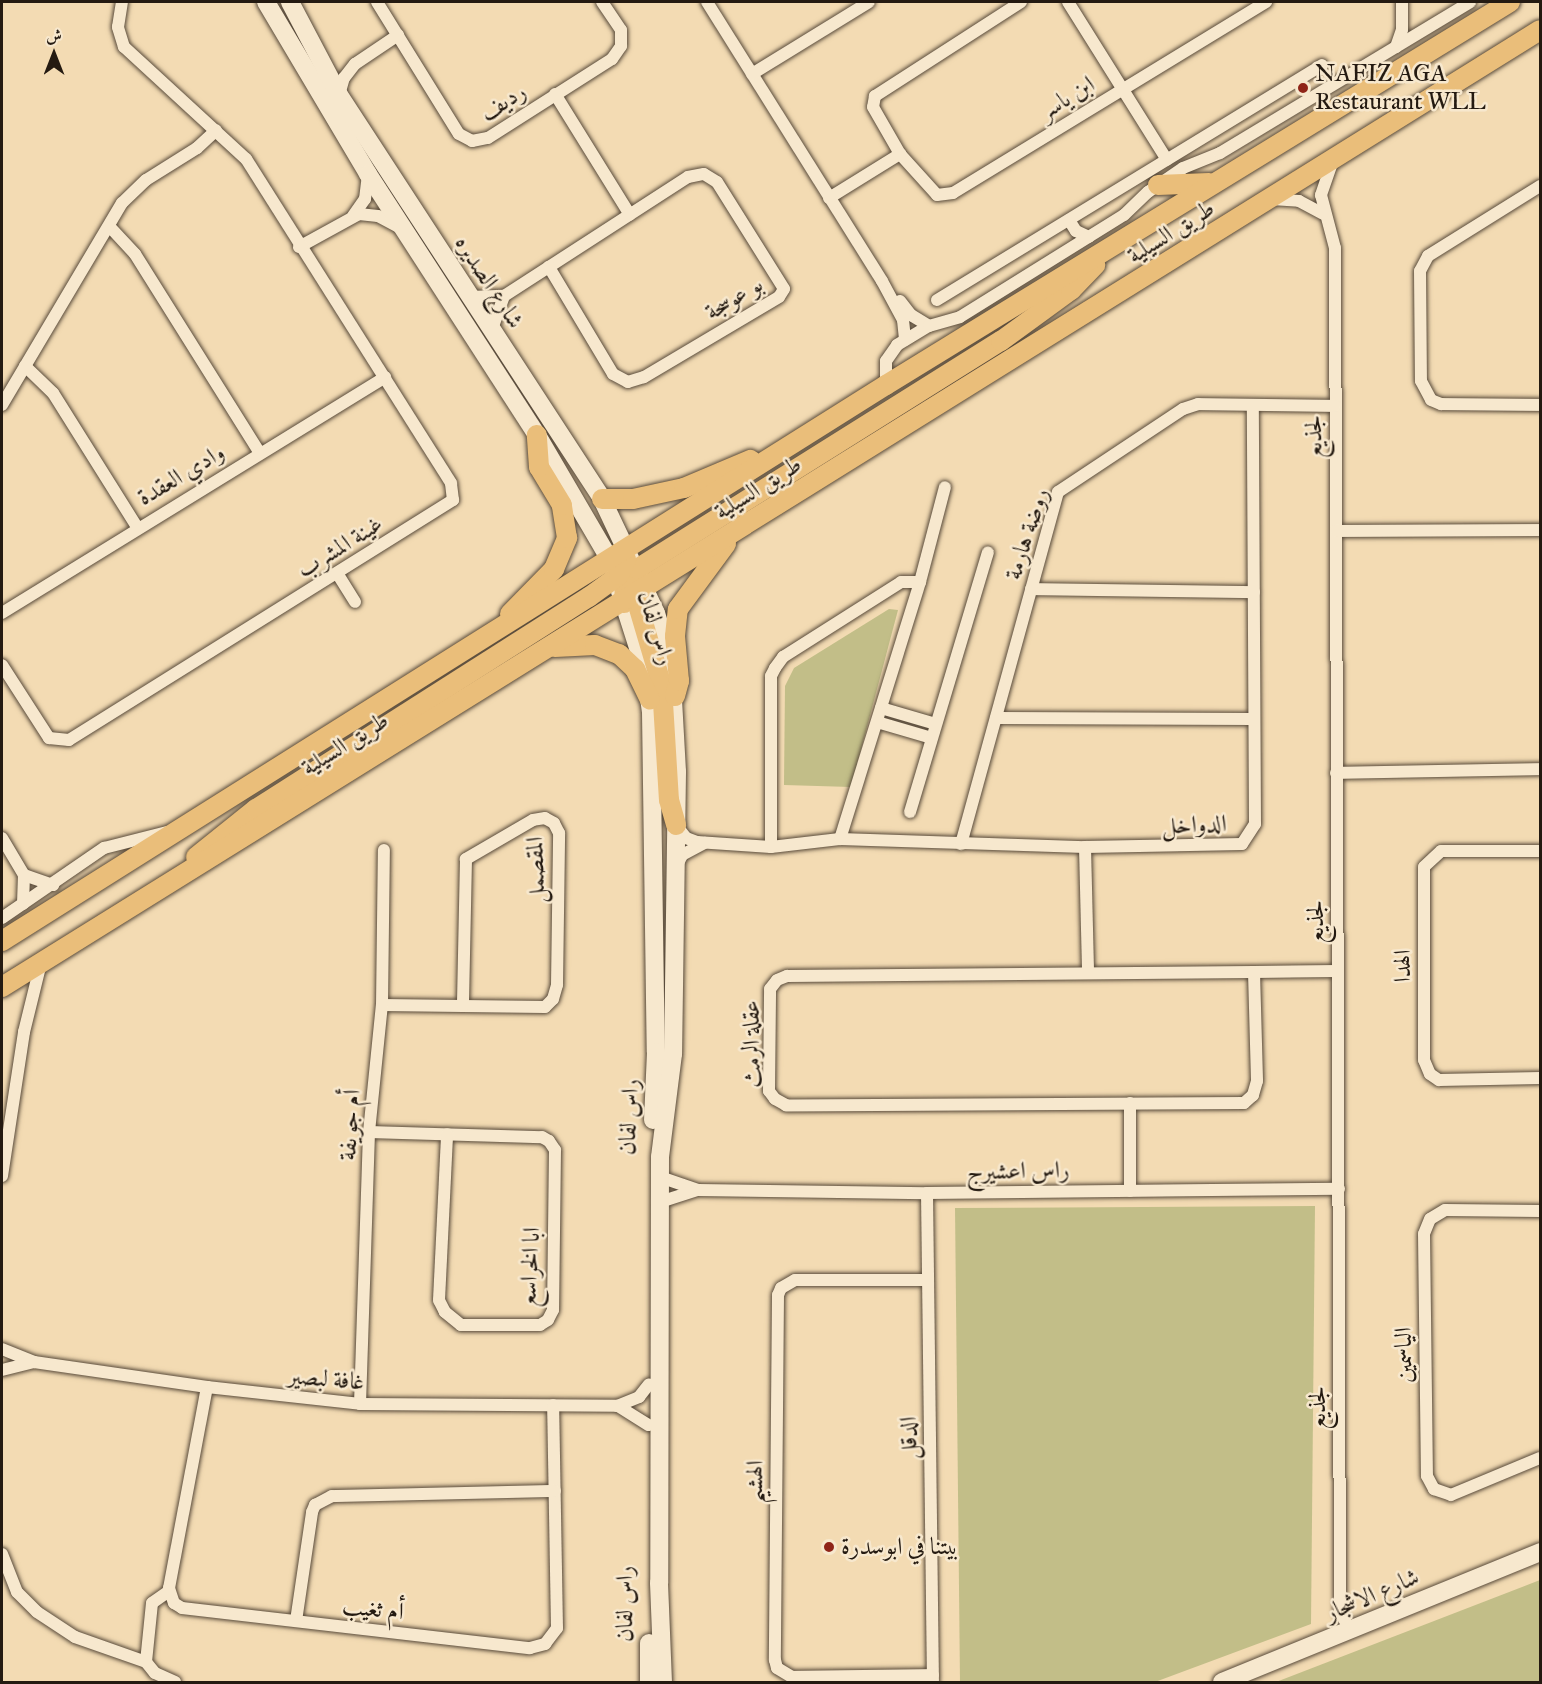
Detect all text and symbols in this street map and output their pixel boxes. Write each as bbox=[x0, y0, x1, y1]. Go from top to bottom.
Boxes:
north arrow bbox=[24, 24, 84, 84]
text: ش bbox=[46, 26, 62, 45]
place label: NAFIZ AGA Restaurant WLL bbox=[1315, 60, 1486, 116]
street label: ابن ياسر bbox=[1034, 70, 1100, 126]
street label: رديف bbox=[475, 77, 531, 127]
marker: NAFIZ AGA Restaurant WLL bbox=[1296, 81, 1310, 95]
street label: طريق السيلية bbox=[1122, 194, 1220, 270]
street label: شارع الصديره bbox=[448, 230, 530, 334]
street label: بو عوسجة bbox=[700, 270, 768, 326]
street label: لجذيع bbox=[1299, 415, 1329, 459]
street label: وادي العقدة bbox=[132, 438, 230, 512]
street label: طريق السيلية bbox=[709, 450, 807, 526]
street label: روضة هارمة bbox=[999, 485, 1055, 583]
street label: غينة المشرب bbox=[292, 509, 388, 585]
street label: راس لفان bbox=[631, 587, 681, 669]
street label: طريق السيلية bbox=[296, 706, 394, 782]
street label: الدواخل bbox=[1161, 809, 1227, 841]
street label: المقصمل bbox=[520, 836, 552, 904]
street label: لجذيع bbox=[1302, 901, 1330, 943]
street label: الهدا bbox=[1389, 950, 1417, 982]
street label: عقلة الرمث bbox=[737, 1000, 767, 1088]
street label: راس لفان bbox=[613, 1078, 645, 1156]
street label: أم جويفة bbox=[333, 1088, 367, 1162]
street label: راس اعشيرج bbox=[966, 1156, 1070, 1186]
street label: ابا الخراسع bbox=[514, 1226, 546, 1308]
street label: الياسمين bbox=[1389, 1327, 1419, 1383]
street label: غافة لبصير bbox=[287, 1361, 365, 1397]
street label: لجذيع bbox=[1304, 1387, 1332, 1429]
street label: الدقل bbox=[894, 1416, 924, 1460]
street label: الهشيم bbox=[740, 1460, 770, 1504]
place label: بيتنا في ابوسدرة bbox=[841, 1533, 959, 1561]
marker: بيتنا في ابوسدرة bbox=[822, 1540, 836, 1554]
street label: شارع الاشجار bbox=[1321, 1562, 1423, 1628]
street label: راس لفان bbox=[611, 1566, 639, 1642]
street label: أم ثغيب bbox=[341, 1591, 405, 1627]

